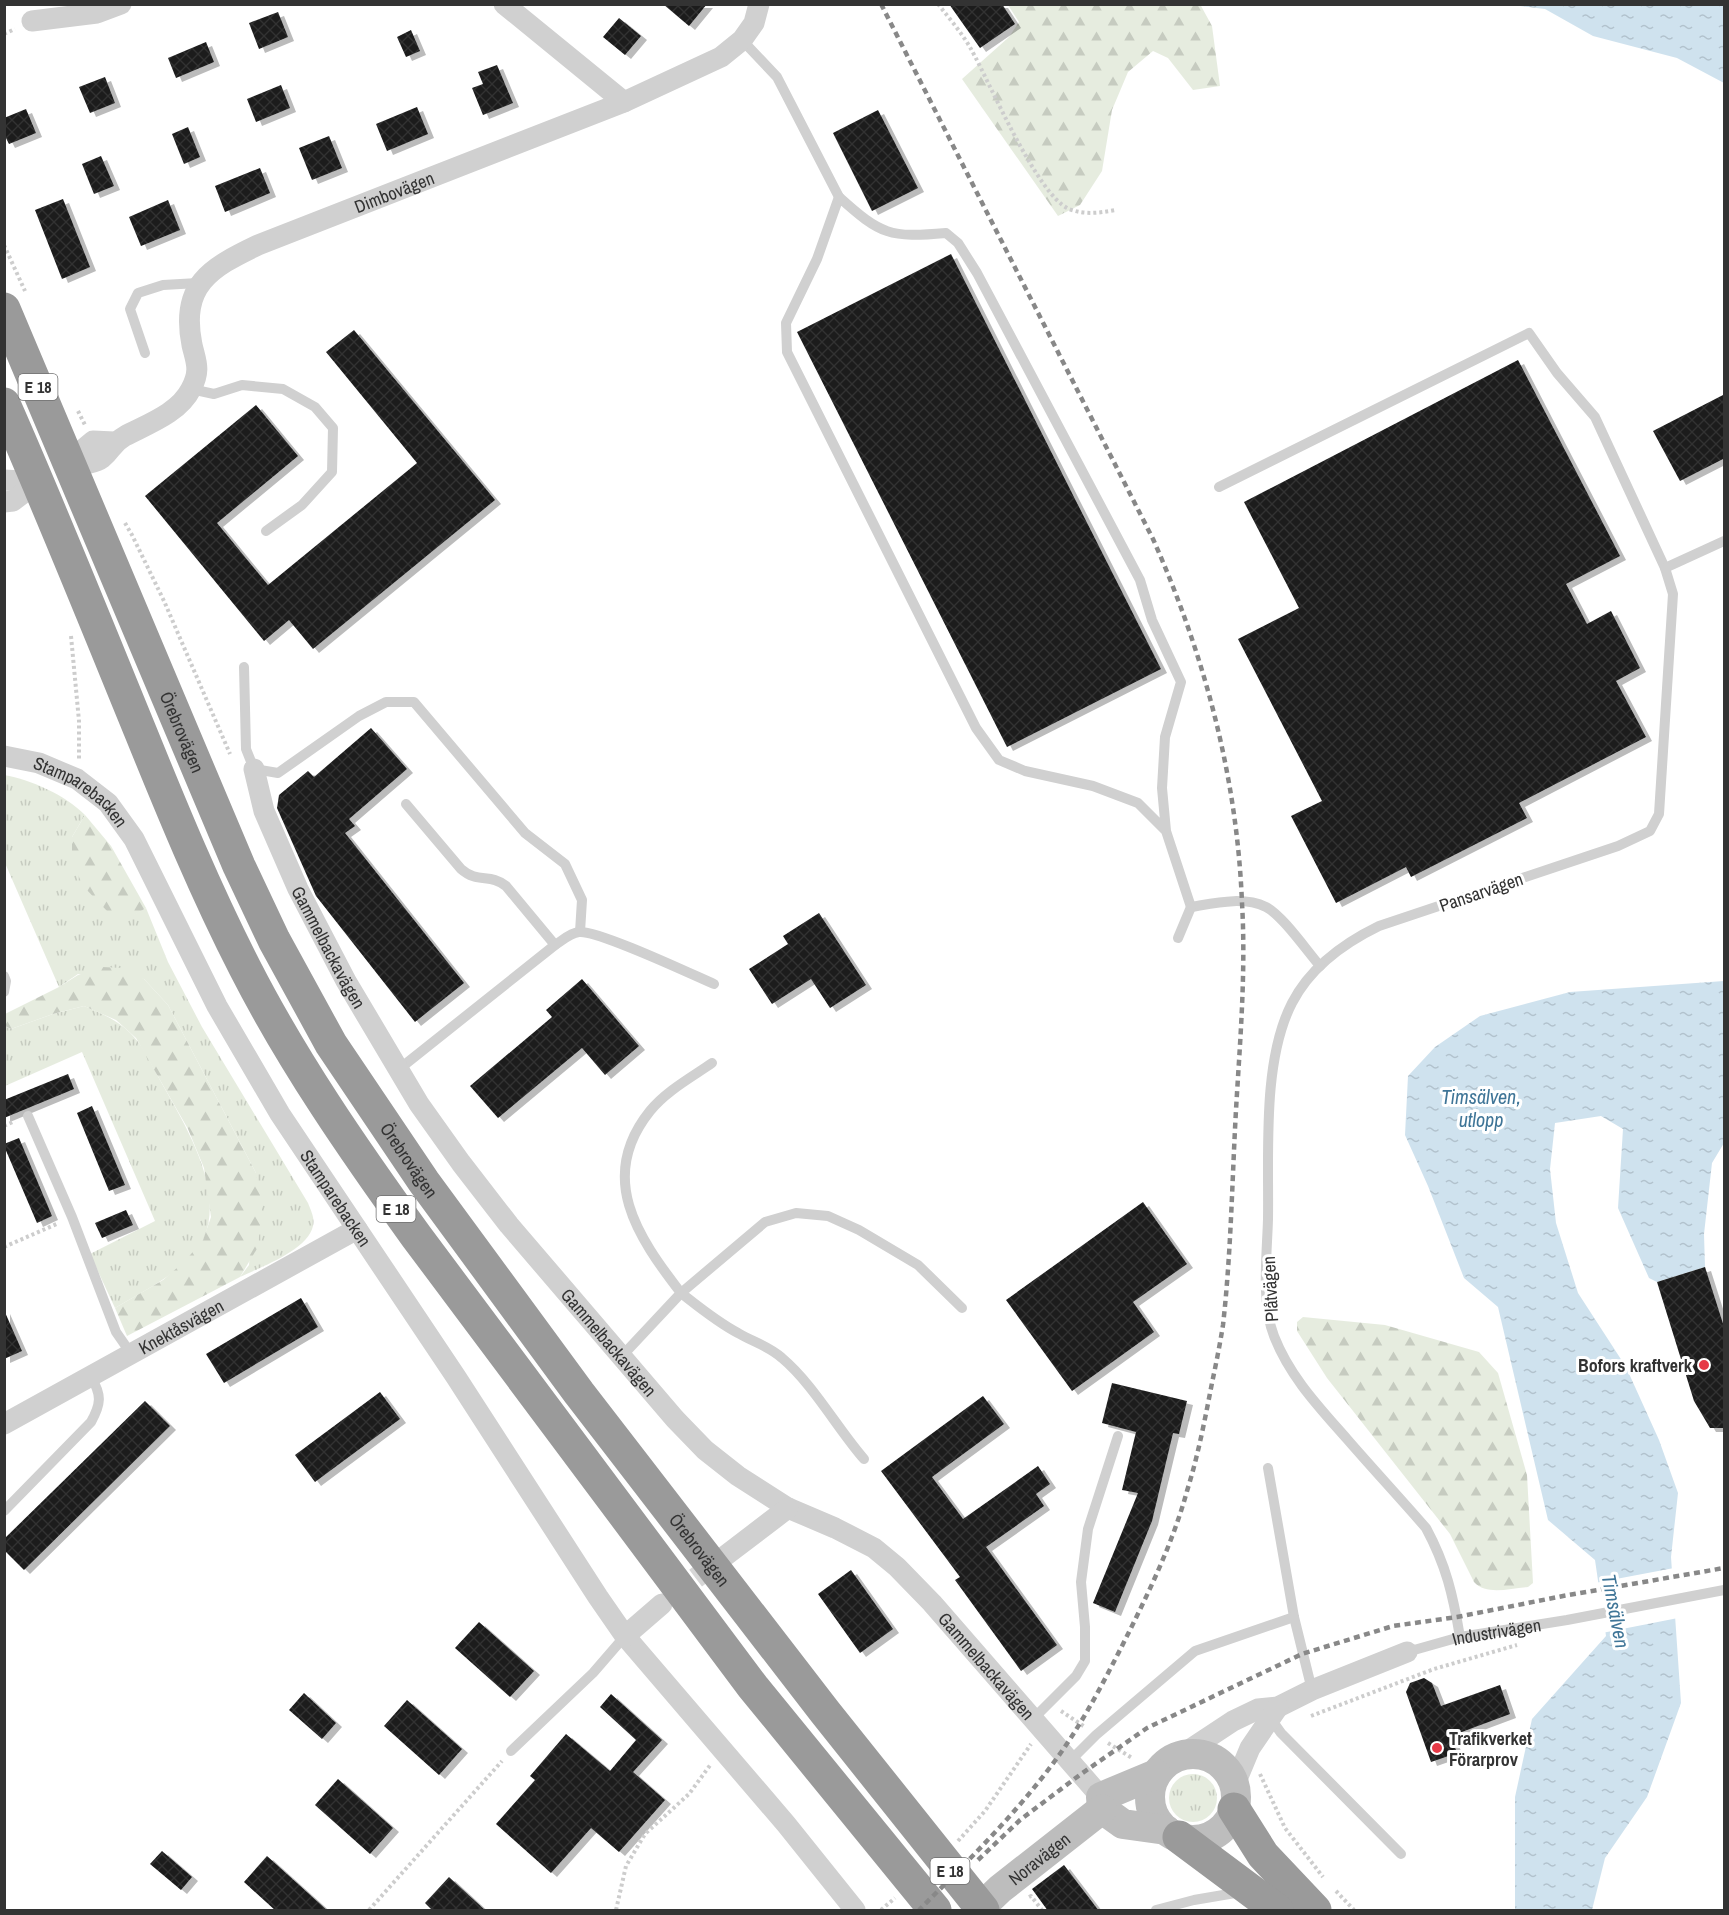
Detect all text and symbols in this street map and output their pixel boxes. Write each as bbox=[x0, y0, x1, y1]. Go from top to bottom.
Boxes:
street label: Dimbovägen bbox=[351, 165, 438, 219]
road number: E 18 bbox=[18, 374, 57, 400]
street label: Örebrovägen bbox=[154, 687, 211, 776]
street label: Stamparebacken bbox=[30, 750, 134, 832]
street label: Pansarvägen bbox=[1436, 866, 1526, 918]
street label: Gammelbackavägen bbox=[286, 881, 372, 1013]
water label: Timsälven, utlopp bbox=[1441, 1083, 1521, 1133]
street label: Örebrovägen bbox=[375, 1117, 444, 1203]
street label: Stamparebacken bbox=[295, 1145, 378, 1251]
road number: E 18 bbox=[376, 1196, 416, 1222]
street label: Plåtvägen bbox=[1256, 1256, 1284, 1322]
street label: Gammelbackavägen bbox=[556, 1282, 663, 1402]
street label: Knektåsvägen bbox=[134, 1293, 228, 1360]
place label: Bofors kraftverk bbox=[1578, 1353, 1693, 1378]
marker: Bofors kraftverk bbox=[1697, 1358, 1711, 1372]
street label: Örebrovägen bbox=[664, 1508, 736, 1591]
water label: Timsälven bbox=[1596, 1572, 1636, 1650]
street label: Gammelbackavägen bbox=[933, 1607, 1041, 1725]
street label: Industrivägen bbox=[1449, 1612, 1543, 1651]
place label: Trafikverket Förarprov bbox=[1449, 1726, 1532, 1772]
marker: Trafikverket Förarprov bbox=[1430, 1741, 1444, 1755]
street label: Noravägen bbox=[1003, 1826, 1075, 1891]
road number: E 18 bbox=[930, 1858, 970, 1884]

